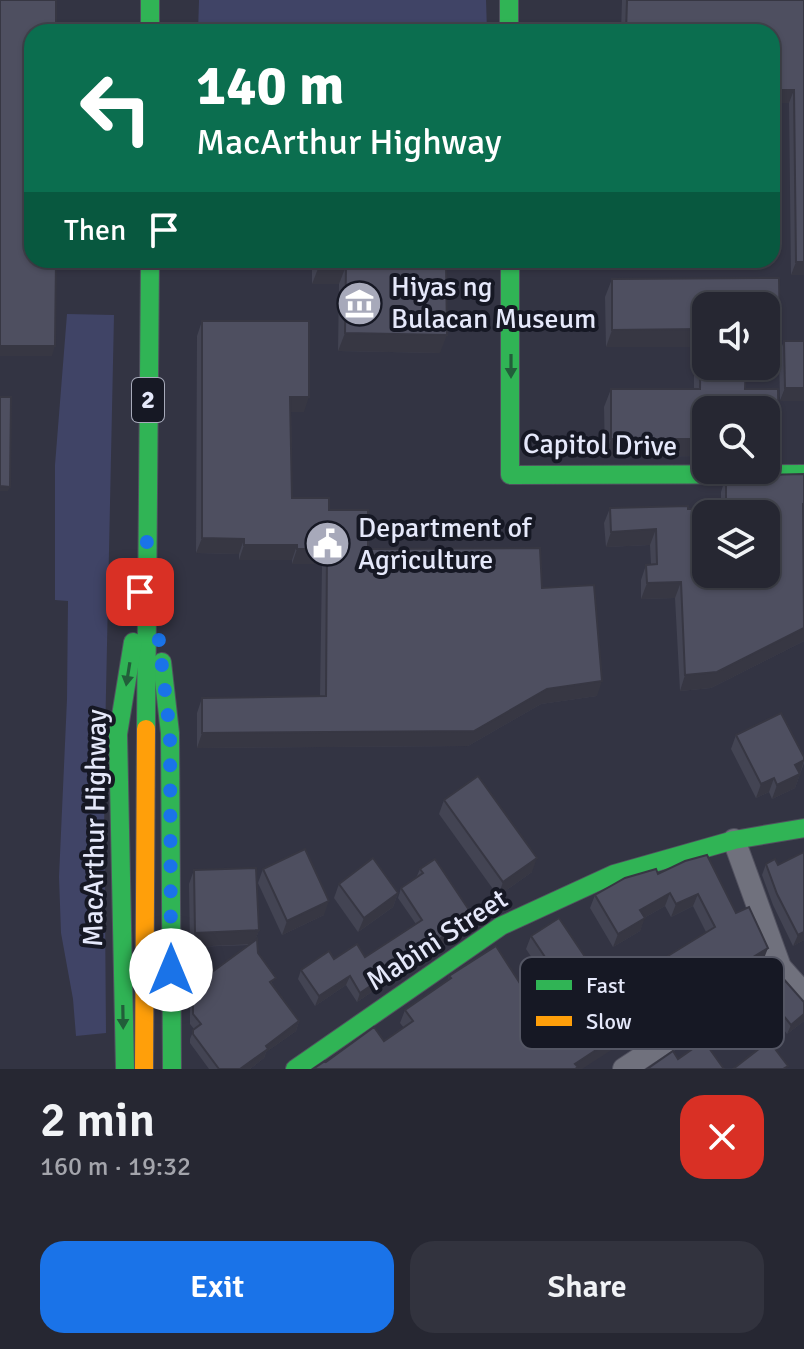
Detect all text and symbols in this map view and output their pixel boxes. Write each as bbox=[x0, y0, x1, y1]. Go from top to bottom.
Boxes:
text: 140 m bbox=[196, 51, 344, 120]
icon: left bbox=[64, 56, 168, 160]
text: MacArthur Highway bbox=[196, 120, 502, 165]
icon: arrive bbox=[142, 208, 186, 252]
text: Then bbox=[64, 212, 126, 249]
place label: Hiyas ng Bulacan Museum bbox=[391, 270, 596, 336]
museum icon: Hiyas ng Bulacan Museum bbox=[336, 279, 384, 327]
map controls bbox=[692, 292, 780, 588]
button: sound bbox=[692, 292, 780, 380]
one-way arrow bbox=[505, 354, 517, 379]
road number: 2 bbox=[132, 378, 164, 422]
button: search bbox=[692, 396, 780, 484]
street label: Capitol Drive bbox=[523, 427, 677, 463]
button: layers bbox=[692, 500, 780, 588]
place label: Department of Agriculture bbox=[358, 511, 533, 577]
public building icon: Department of Agriculture bbox=[303, 520, 351, 568]
pin bbox=[106, 558, 174, 626]
icon: arrive bbox=[118, 570, 162, 614]
one-way arrow bbox=[121, 661, 134, 686]
street label: MacArthur Highway bbox=[76, 709, 114, 947]
street label: Mabini Street bbox=[360, 882, 514, 998]
position arrow bbox=[129, 928, 213, 1012]
legend bbox=[520, 957, 784, 1049]
text: Fast bbox=[586, 972, 626, 999]
one-way arrow bbox=[117, 1005, 129, 1030]
text: Slow bbox=[586, 1008, 632, 1035]
text: 2 min bbox=[40, 1091, 155, 1150]
button: close bbox=[680, 1095, 764, 1179]
text: 160 m · 19:32 bbox=[40, 1151, 191, 1183]
button: Exit bbox=[40, 1241, 394, 1333]
button: Share bbox=[410, 1241, 764, 1333]

